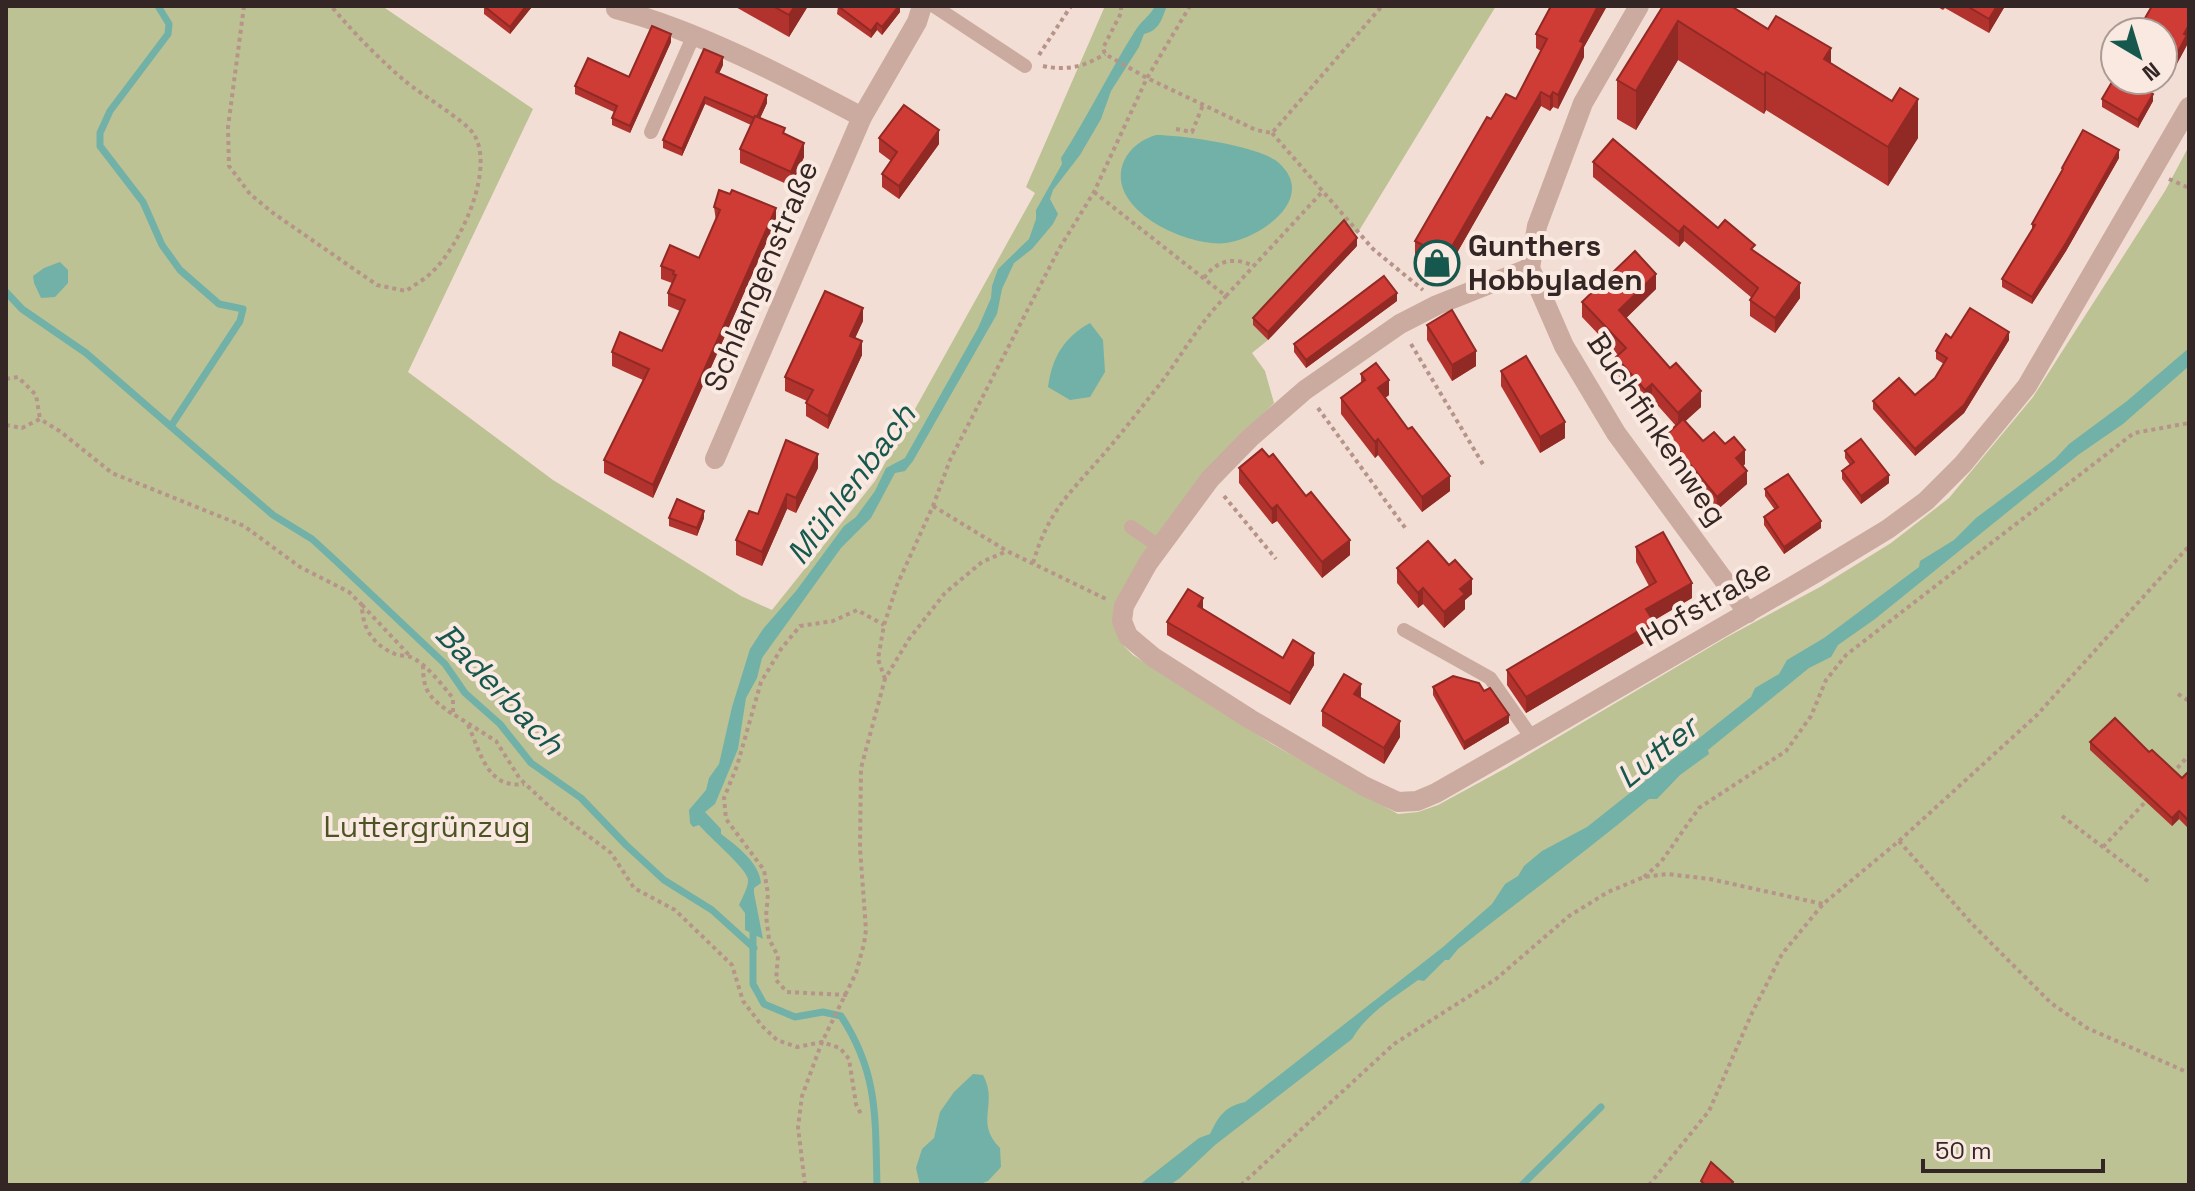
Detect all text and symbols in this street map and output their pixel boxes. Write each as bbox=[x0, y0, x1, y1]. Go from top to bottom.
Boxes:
north arrow bbox=[2099, 16, 2179, 96]
text: N bbox=[2137, 56, 2166, 87]
street label: Schlangenstraße bbox=[694, 154, 827, 397]
place label: Gunthers Hobbyladen bbox=[1468, 226, 1643, 299]
shop icon: Gunthers Hobbyladen bbox=[1413, 239, 1461, 287]
street label: Buchfinkenweg bbox=[1578, 325, 1736, 533]
water label: Mühlenbach bbox=[778, 395, 925, 572]
street label: Hofstraße bbox=[1633, 550, 1778, 656]
water label: Baderbach bbox=[427, 615, 574, 764]
water label: Lutter bbox=[1608, 705, 1708, 797]
park label: Luttergrünzug bbox=[323, 807, 531, 846]
scale bar bbox=[1923, 1123, 2103, 1173]
text: 50 m bbox=[1935, 1135, 1992, 1166]

